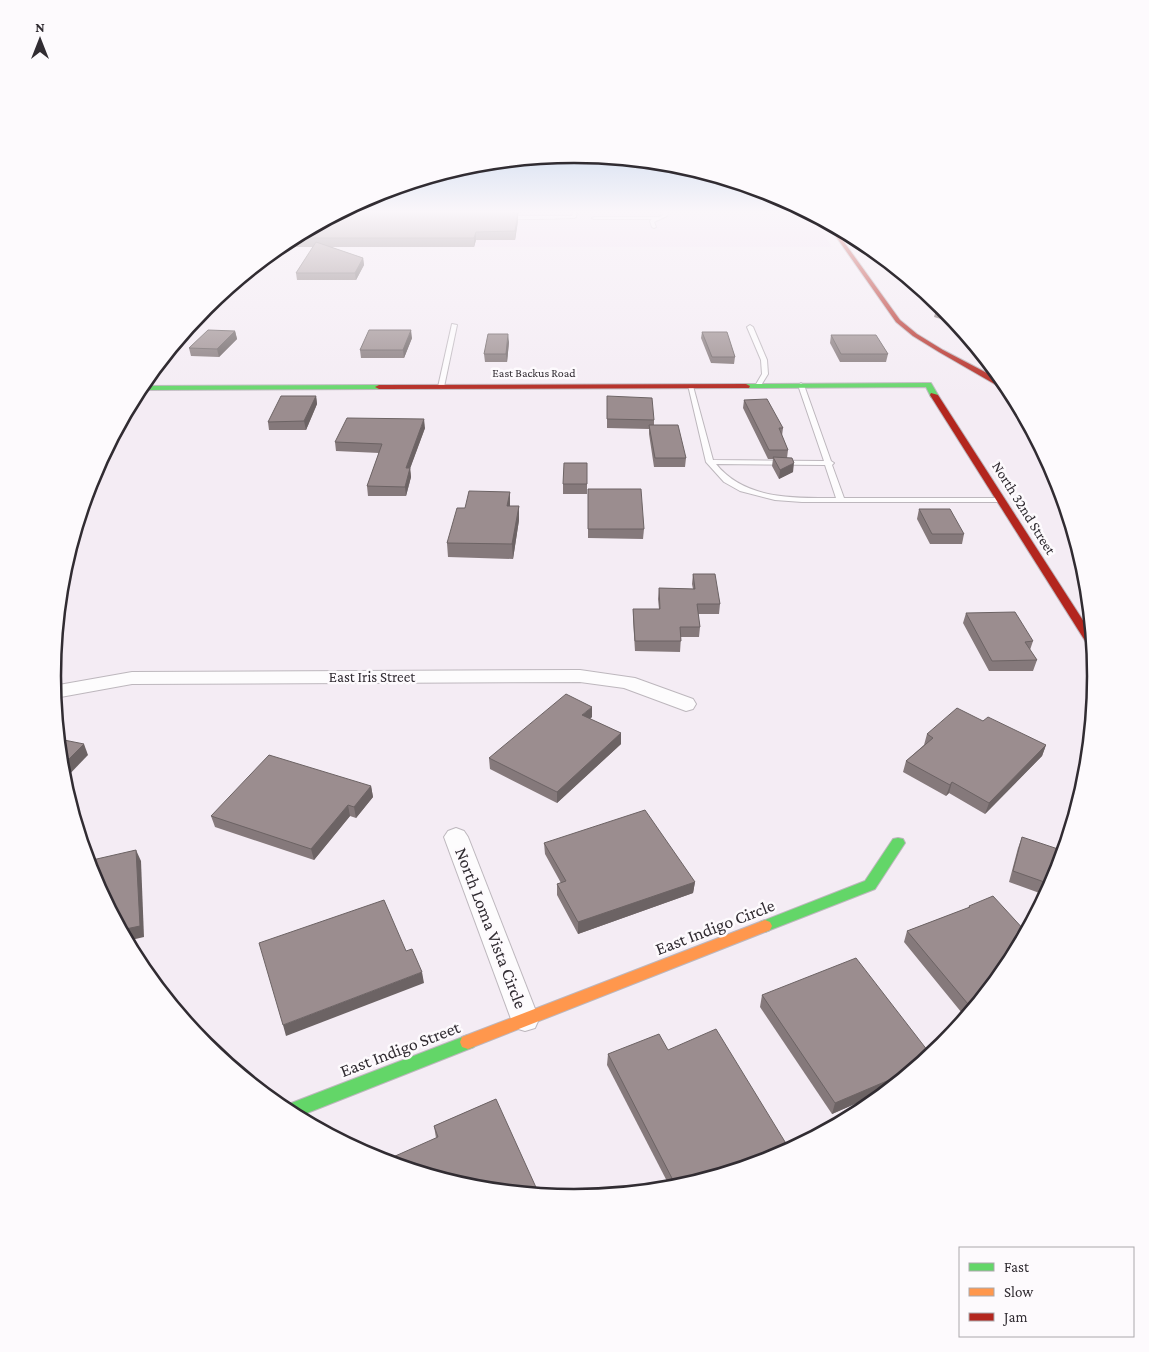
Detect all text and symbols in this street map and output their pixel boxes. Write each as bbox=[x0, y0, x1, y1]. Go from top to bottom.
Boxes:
north arrow bbox=[15, 15, 65, 65]
text: N bbox=[35, 19, 45, 35]
street label: East Backus Road bbox=[492, 366, 576, 380]
street label: North 32nd Street bbox=[989, 459, 1060, 558]
street label: East Iris Street bbox=[329, 669, 416, 685]
street label: North Loma Vista Circle bbox=[451, 845, 531, 1011]
street label: East Indigo Circle bbox=[653, 895, 778, 959]
street label: East Indigo Street bbox=[337, 1017, 464, 1081]
legend bbox=[959, 1247, 1134, 1337]
text: Fast bbox=[1004, 1259, 1030, 1275]
text: Slow bbox=[1004, 1284, 1034, 1300]
text: Jam bbox=[1002, 1309, 1027, 1326]

